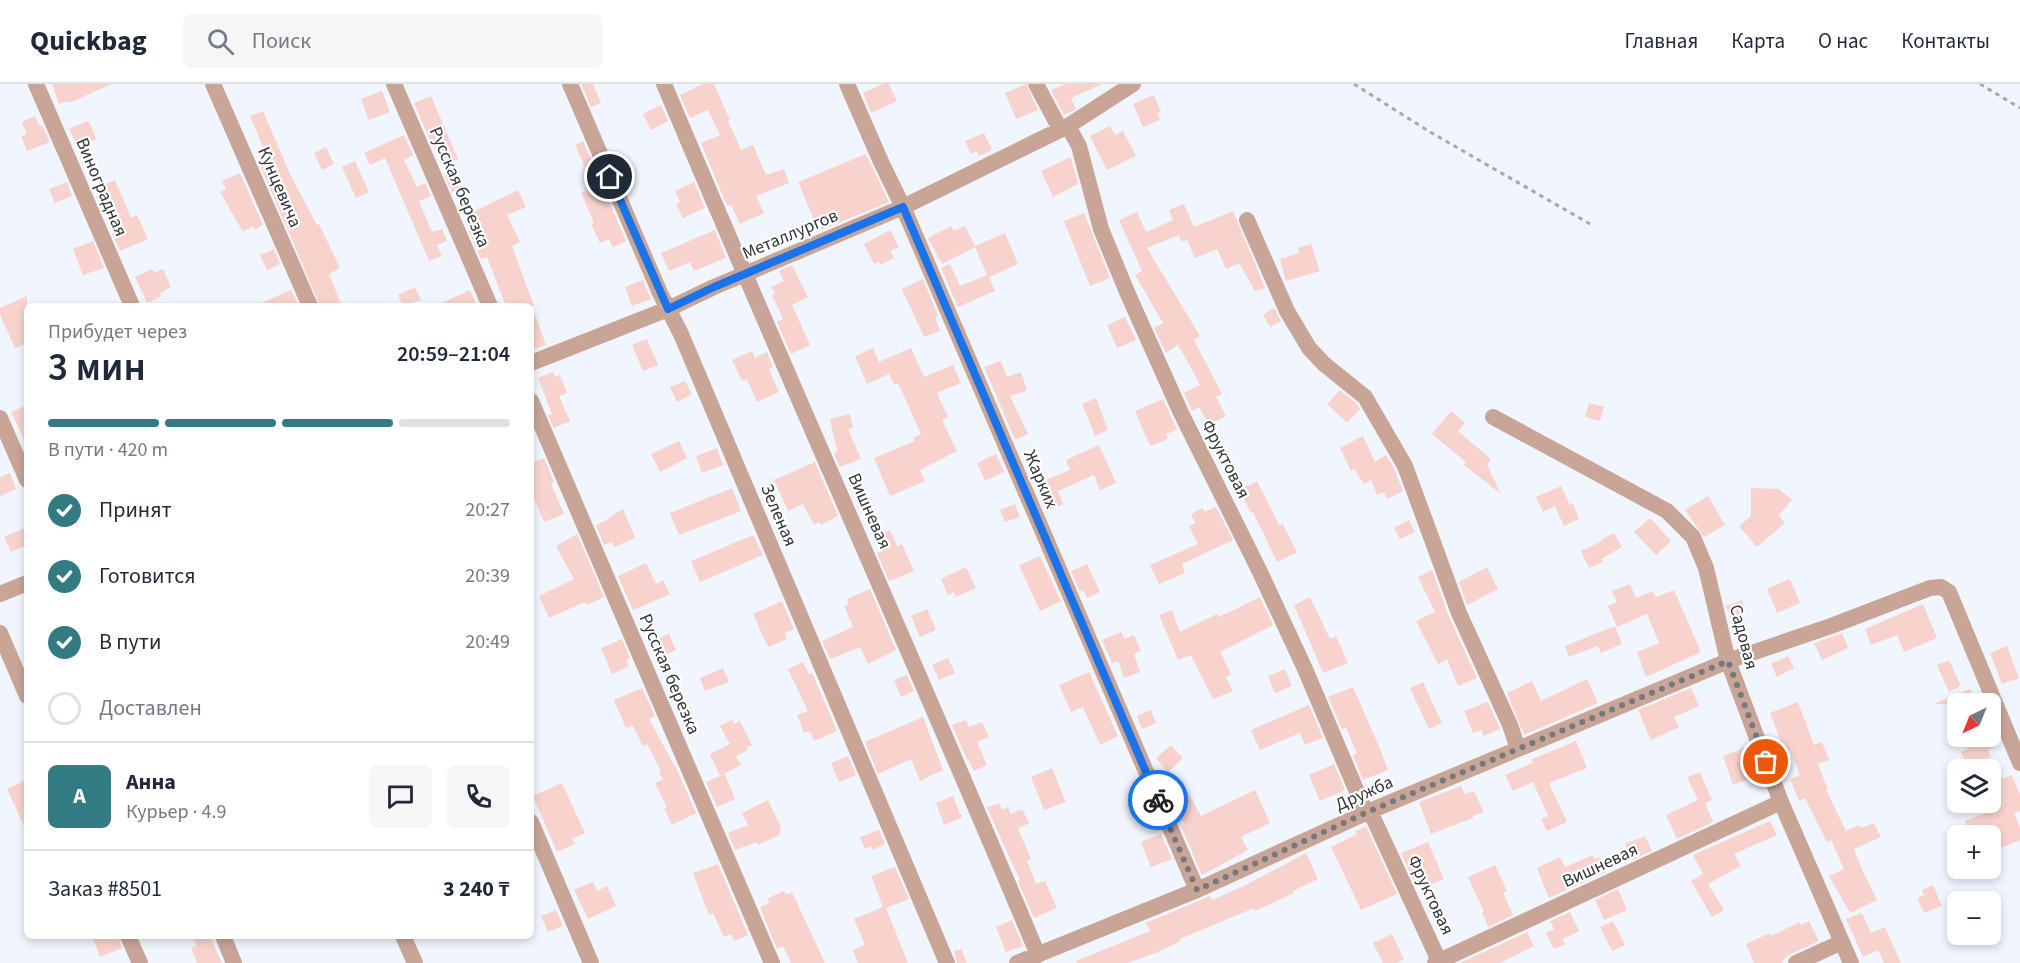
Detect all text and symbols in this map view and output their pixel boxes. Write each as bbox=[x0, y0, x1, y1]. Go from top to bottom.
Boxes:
search box bbox=[183, 14, 603, 68]
text: Quickbag bbox=[30, 21, 147, 61]
icon: search bbox=[204, 25, 237, 58]
text: Поиск bbox=[252, 25, 311, 57]
text: Главная bbox=[1625, 26, 1698, 56]
text: Карта bbox=[1731, 26, 1785, 56]
text: О нас bbox=[1818, 26, 1868, 56]
text: Контакты bbox=[1901, 26, 1990, 56]
street label: Русская березка bbox=[423, 123, 496, 251]
street label: Виноградная bbox=[70, 134, 134, 240]
street label: Кунцевича bbox=[251, 143, 308, 231]
pin bbox=[584, 151, 635, 202]
icon: home bbox=[593, 160, 626, 193]
street label: Металлургов bbox=[738, 203, 842, 266]
text: Прибудет через bbox=[48, 318, 187, 346]
text: 20:59–21:04 bbox=[397, 338, 510, 370]
text: 3 мин bbox=[48, 340, 146, 396]
street label: Фруктовая bbox=[1195, 416, 1256, 503]
text: В пути · 420 m bbox=[48, 436, 168, 464]
street label: Жарких bbox=[1017, 446, 1064, 512]
street label: Вишневая bbox=[842, 469, 897, 553]
street label: Зеленая bbox=[754, 480, 803, 550]
icon: check bbox=[48, 494, 81, 527]
text: Принят bbox=[99, 494, 172, 526]
text: 20:27 bbox=[465, 496, 510, 524]
icon: check bbox=[48, 560, 81, 593]
text: Готовится bbox=[99, 560, 196, 592]
text: 20:39 bbox=[465, 562, 510, 590]
street label: Садовая bbox=[1723, 602, 1764, 672]
street label: Русская березка bbox=[633, 610, 706, 738]
icon: check bbox=[48, 626, 81, 659]
text: В пути bbox=[99, 626, 161, 658]
text: 20:49 bbox=[465, 628, 510, 656]
text: Доставлен bbox=[99, 692, 202, 724]
north arrow bbox=[1947, 693, 2001, 747]
map controls bbox=[1947, 693, 2001, 945]
pin bbox=[1740, 736, 1791, 787]
icon: bag bbox=[1749, 745, 1782, 778]
button: layers bbox=[1947, 759, 2001, 813]
button: chat bbox=[369, 765, 432, 828]
button: phone bbox=[447, 765, 510, 828]
text: Анна bbox=[126, 766, 176, 798]
courier bbox=[1128, 770, 1188, 830]
street label: Дружба bbox=[1331, 770, 1397, 817]
text: А bbox=[73, 780, 86, 812]
icon: bike bbox=[1142, 784, 1175, 817]
text: Курьер · 4.9 bbox=[126, 798, 226, 826]
button: + bbox=[1947, 825, 2001, 879]
street label: Вишневая bbox=[1558, 837, 1642, 894]
street label: Фруктовая bbox=[1401, 851, 1460, 939]
text: Заказ #8501 bbox=[48, 873, 162, 905]
text: 3 240 ₸ bbox=[443, 873, 510, 905]
button: − bbox=[1947, 891, 2001, 945]

